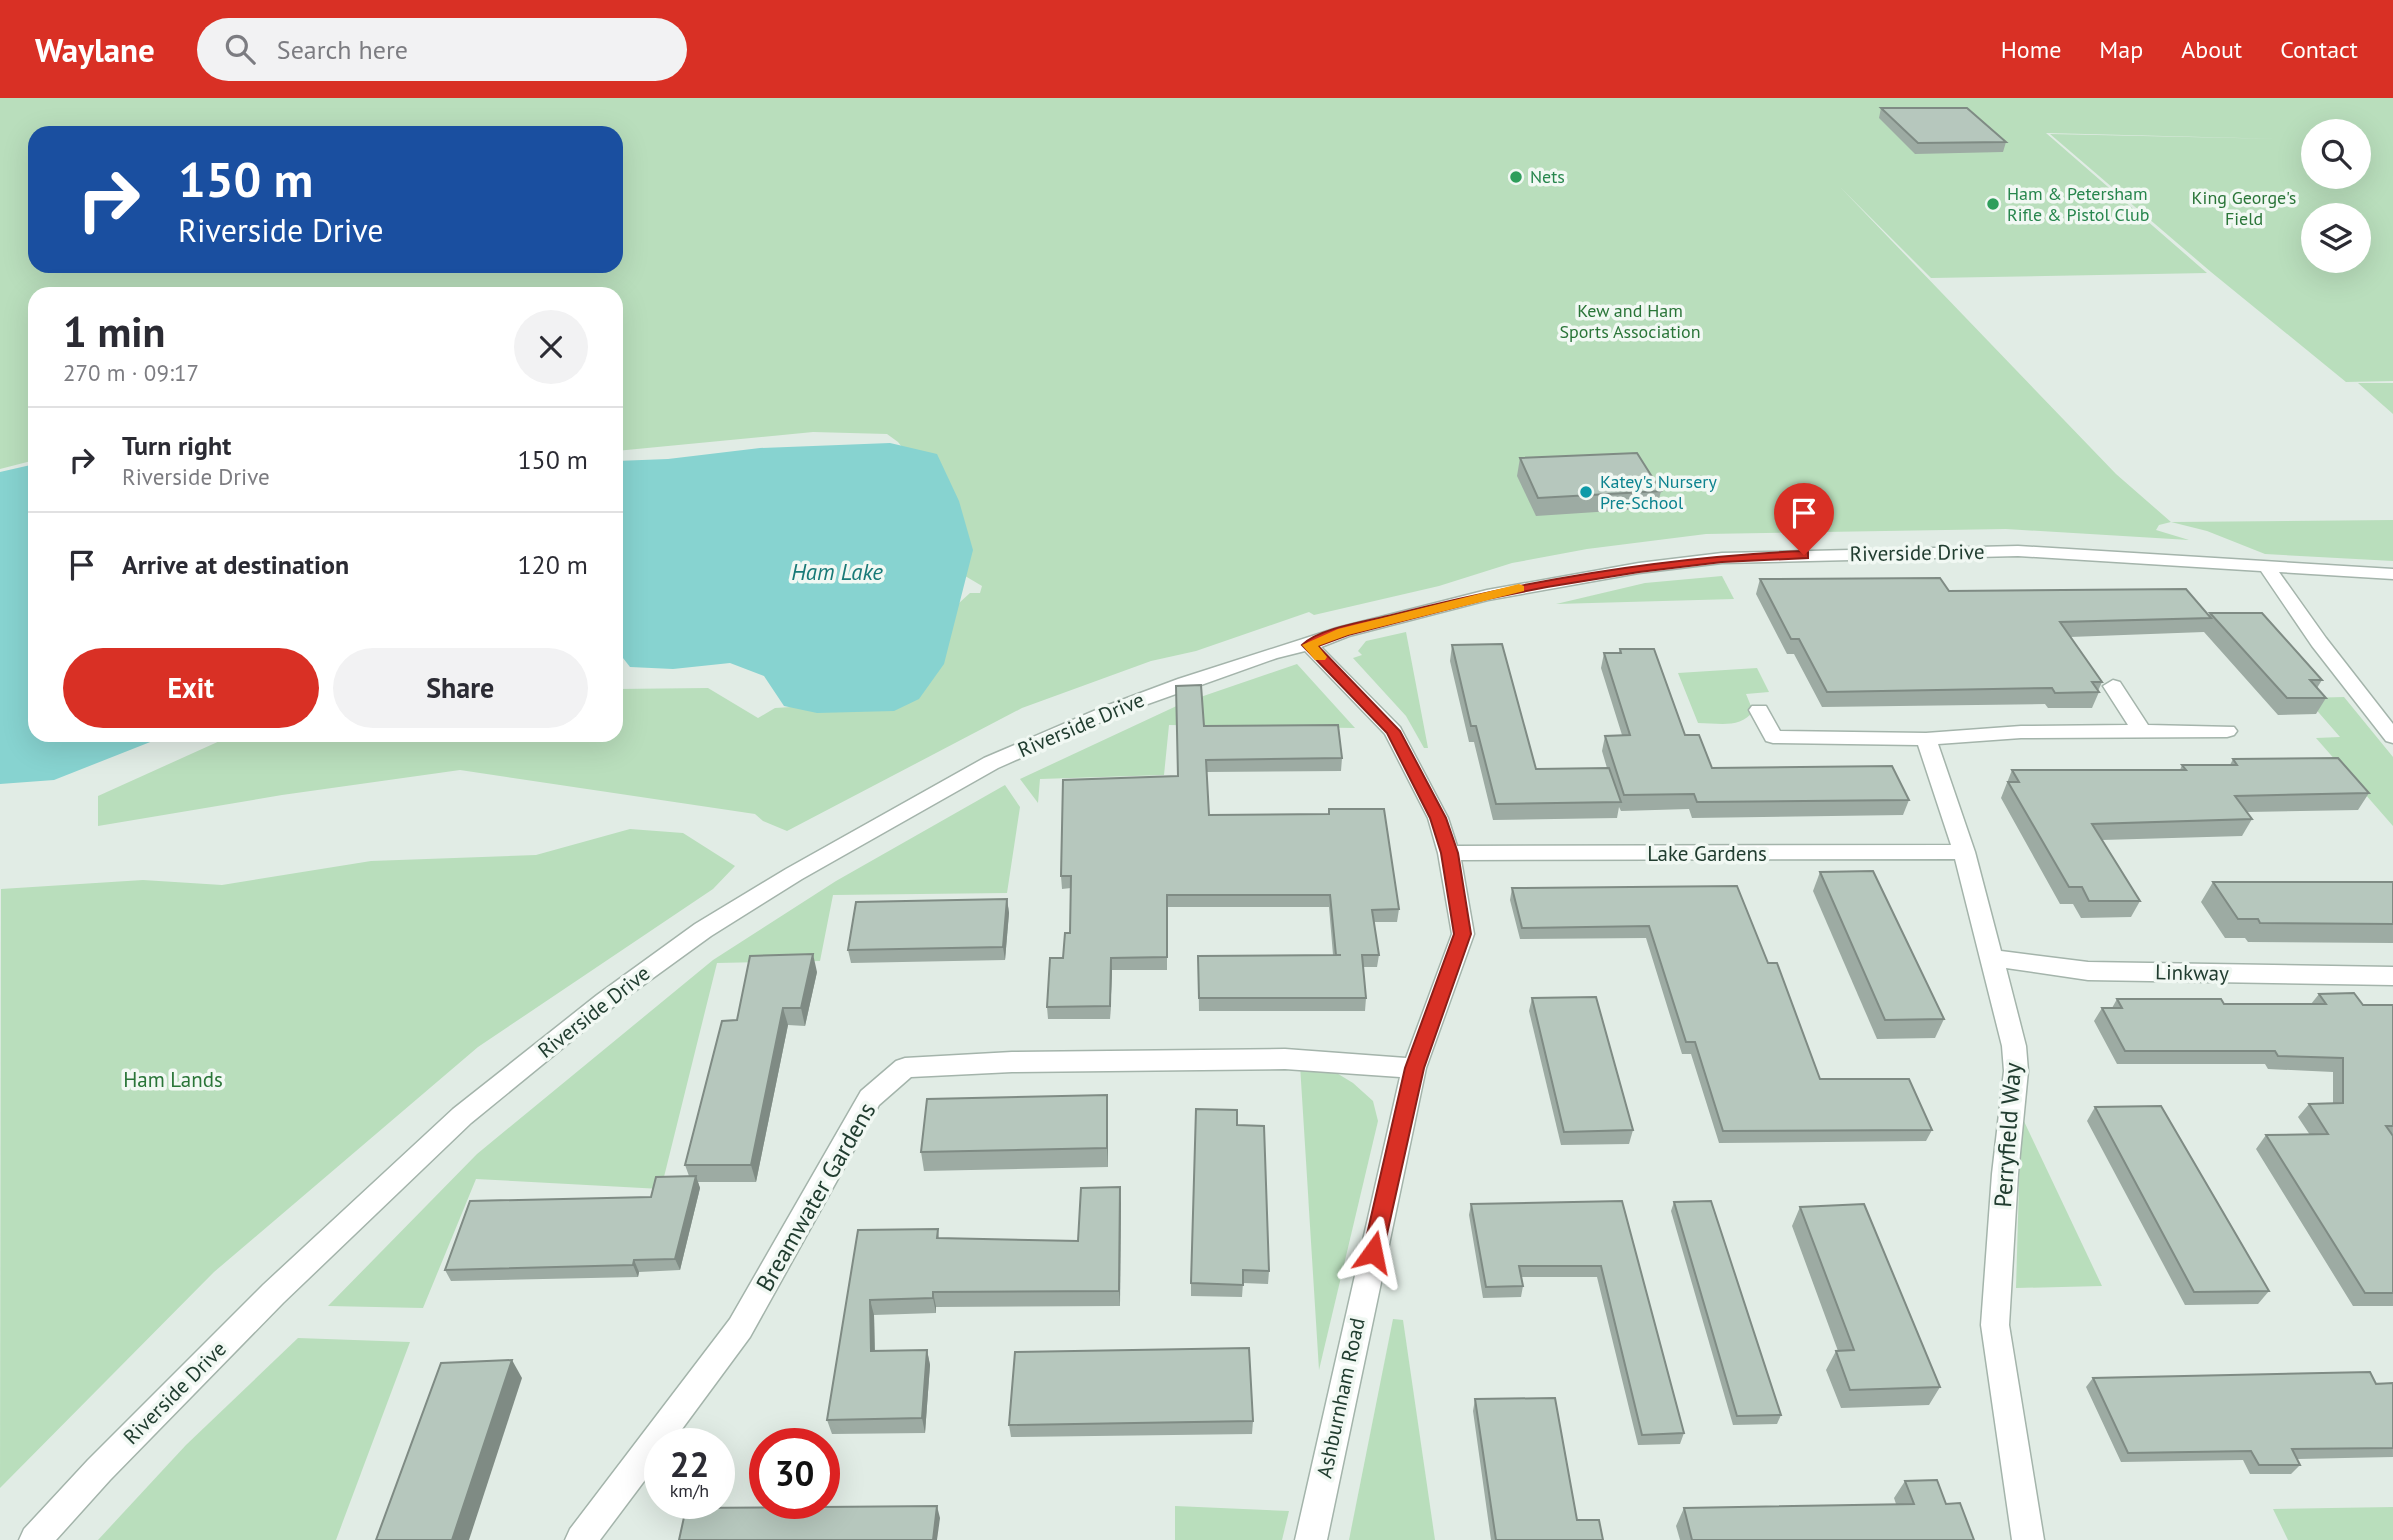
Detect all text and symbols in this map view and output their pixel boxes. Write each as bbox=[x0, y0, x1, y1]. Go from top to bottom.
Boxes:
search box bbox=[197, 18, 687, 81]
text: Waylane bbox=[35, 28, 155, 71]
icon: search bbox=[221, 30, 259, 68]
text: Search here bbox=[277, 33, 408, 66]
text: Home bbox=[2001, 34, 2061, 65]
text: Map bbox=[2099, 34, 2143, 65]
text: About bbox=[2181, 34, 2242, 65]
text: Contact bbox=[2280, 34, 2358, 65]
map controls bbox=[2301, 119, 2371, 273]
button: search bbox=[2301, 119, 2371, 189]
text: 150 m bbox=[178, 147, 313, 211]
icon: right bbox=[63, 154, 154, 245]
place label: Nets bbox=[1530, 165, 1565, 188]
marker: Nets bbox=[1508, 169, 1524, 185]
place label: Ham & Petersham Rifle & Pistol Club bbox=[2007, 182, 2149, 226]
park label: King George's Field bbox=[2192, 186, 2296, 230]
marker: Ham & Petersham Rifle & Pistol Club bbox=[1985, 196, 2001, 212]
button: layers bbox=[2301, 203, 2371, 273]
text: Riverside Drive bbox=[178, 209, 384, 251]
park label: Kew and Ham Sports Association bbox=[1559, 299, 1701, 343]
text: 1 min bbox=[63, 304, 165, 359]
button: close bbox=[514, 310, 588, 384]
text: 270 m · 09:17 bbox=[63, 358, 199, 387]
text: Turn right bbox=[122, 429, 231, 462]
icon: right bbox=[63, 441, 101, 479]
text: 150 m bbox=[517, 443, 588, 476]
text: Riverside Drive bbox=[122, 462, 270, 491]
place label: Katey's Nursery Pre-School bbox=[1600, 470, 1717, 514]
pin bbox=[1774, 483, 1834, 555]
marker: Katey's Nursery Pre-School bbox=[1578, 484, 1594, 500]
icon: arrive bbox=[1785, 494, 1823, 532]
street label: Riverside Drive bbox=[1849, 538, 1985, 567]
icon: arrive bbox=[63, 546, 101, 584]
text: Arrive at destination bbox=[122, 548, 349, 581]
text: 120 m bbox=[517, 548, 588, 581]
water label: Ham Lake bbox=[791, 557, 883, 586]
button: Exit bbox=[63, 648, 319, 728]
button: Share bbox=[333, 648, 588, 728]
street label: Riverside Drive bbox=[1013, 686, 1148, 763]
street label: Lake Gardens bbox=[1647, 840, 1767, 867]
street label: Linkway bbox=[2155, 958, 2229, 987]
street label: Riverside Drive bbox=[532, 959, 655, 1064]
street label: Perryfield Way bbox=[1987, 1061, 2028, 1208]
park label: Ham Lands bbox=[123, 1066, 223, 1093]
street label: Breamwater Gardens bbox=[749, 1097, 882, 1297]
position arrow bbox=[1336, 1215, 1410, 1289]
street label: Ashburnham Road bbox=[1310, 1315, 1371, 1480]
street label: Riverside Drive bbox=[117, 1335, 232, 1450]
speed limit sign: 30 bbox=[749, 1428, 840, 1519]
text: 22 bbox=[670, 1441, 709, 1487]
text: km/h bbox=[670, 1479, 709, 1502]

